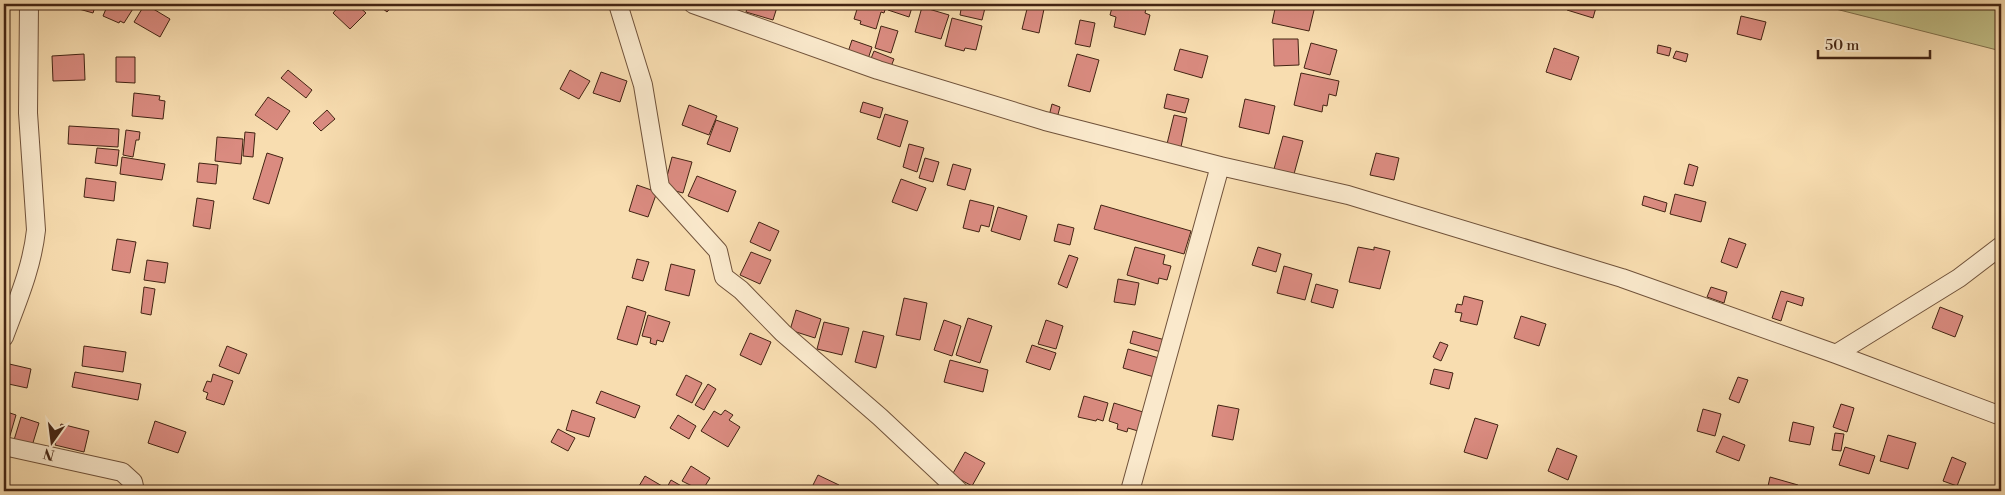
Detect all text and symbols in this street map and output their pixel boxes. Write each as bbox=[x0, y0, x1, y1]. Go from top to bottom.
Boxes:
scale bar bbox=[1818, 28, 1930, 60]
text: 50 m bbox=[1825, 36, 1859, 55]
north arrow bbox=[28, 418, 78, 468]
text: N bbox=[42, 444, 57, 464]

